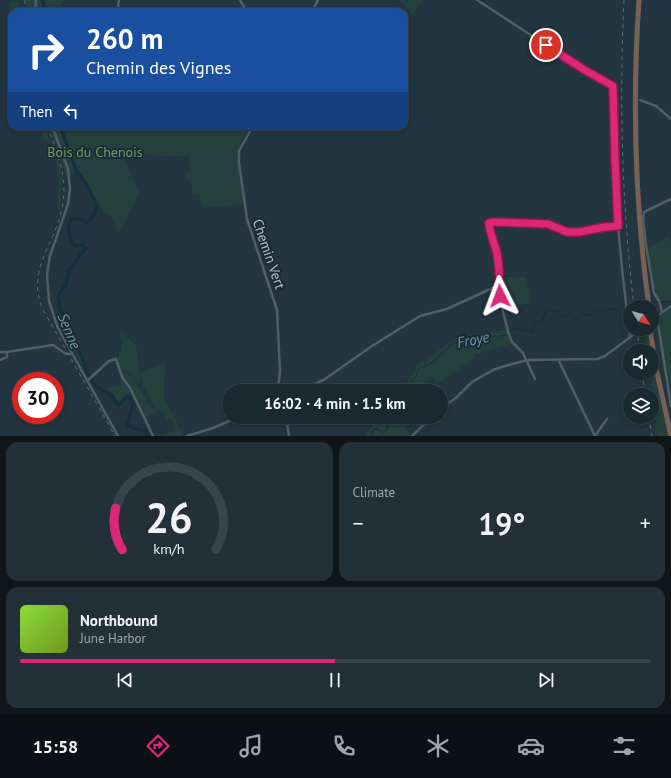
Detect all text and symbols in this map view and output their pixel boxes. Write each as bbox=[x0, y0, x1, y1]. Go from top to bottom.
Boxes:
text: 260 m bbox=[86, 20, 163, 57]
icon: right bbox=[20, 24, 72, 76]
pin bbox=[529, 28, 563, 62]
icon: arrive bbox=[535, 34, 557, 56]
text: Chemin des Vignes bbox=[86, 56, 231, 79]
icon: left bbox=[60, 100, 82, 122]
text: Then bbox=[20, 102, 52, 121]
park label: Bois du Chenois bbox=[47, 143, 143, 161]
street label: Chemin Vert bbox=[249, 217, 289, 292]
position arrow bbox=[479, 275, 521, 317]
north arrow bbox=[623, 300, 659, 336]
map controls bbox=[623, 300, 659, 424]
water label: Senne bbox=[53, 310, 85, 352]
water label: Froye bbox=[455, 327, 491, 352]
button: sound bbox=[623, 344, 659, 380]
speed limit sign: 30 bbox=[12, 372, 64, 424]
button: layers bbox=[623, 388, 659, 424]
text: 16:02 · 4 min · 1.5 km bbox=[264, 394, 406, 413]
text: Climate bbox=[353, 484, 395, 501]
text: 26 bbox=[146, 490, 193, 543]
text: 19° bbox=[478, 504, 525, 543]
text: − bbox=[353, 509, 364, 537]
text: + bbox=[640, 509, 651, 537]
text: km/h bbox=[154, 538, 185, 557]
text: Northbound bbox=[80, 611, 157, 630]
text: June Harbor bbox=[80, 630, 146, 647]
icon: previous bbox=[114, 669, 136, 691]
icon: pause bbox=[324, 669, 346, 691]
icon: next bbox=[535, 669, 557, 691]
icon: directions bbox=[144, 732, 172, 760]
icon: music bbox=[237, 732, 265, 760]
icon: phone bbox=[330, 732, 358, 760]
icon: climate bbox=[424, 732, 452, 760]
icon: car bbox=[517, 732, 545, 760]
icon: filters bbox=[610, 732, 638, 760]
text: 15:58 bbox=[33, 735, 78, 758]

